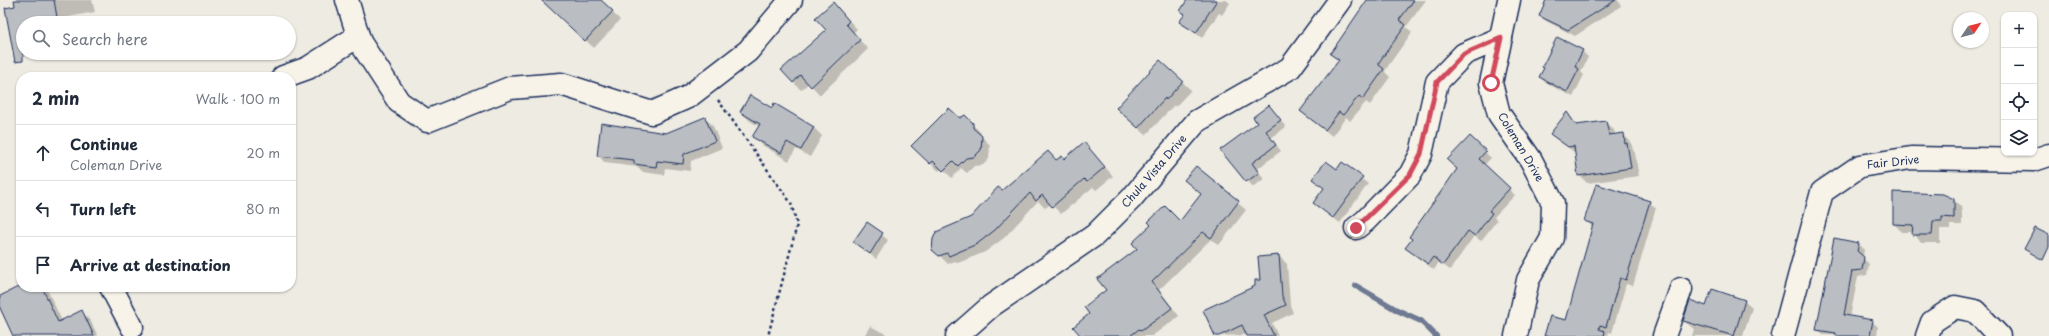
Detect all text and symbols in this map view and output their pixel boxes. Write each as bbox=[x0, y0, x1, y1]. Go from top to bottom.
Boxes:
north arrow bbox=[1953, 12, 1989, 48]
map controls bbox=[2001, 12, 2037, 156]
button: + bbox=[2001, 12, 2037, 48]
search box bbox=[16, 16, 296, 60]
icon: search bbox=[30, 27, 52, 49]
text: Search here bbox=[62, 27, 148, 50]
button: − bbox=[2001, 48, 2037, 84]
route start bbox=[1482, 74, 1500, 92]
button: locate bbox=[2001, 84, 2037, 120]
text: 2 min bbox=[32, 85, 79, 111]
text: Walk · 100 m bbox=[196, 89, 280, 108]
street label: Coleman Drive bbox=[1494, 109, 1549, 185]
button: layers bbox=[2001, 120, 2037, 156]
street label: Chula Vista Drive bbox=[1117, 130, 1190, 211]
text: Continue bbox=[70, 132, 138, 155]
icon: ahead bbox=[32, 142, 54, 164]
text: 20 m bbox=[246, 143, 280, 162]
street label: Fair Drive bbox=[1866, 150, 1920, 173]
text: Coleman Drive bbox=[70, 155, 162, 174]
text: Turn left bbox=[70, 197, 136, 220]
icon: left bbox=[32, 198, 54, 220]
text: 80 m bbox=[246, 199, 280, 218]
route end bbox=[1347, 219, 1365, 237]
text: Arrive at destination bbox=[70, 253, 231, 276]
icon: arrive bbox=[32, 254, 54, 276]

